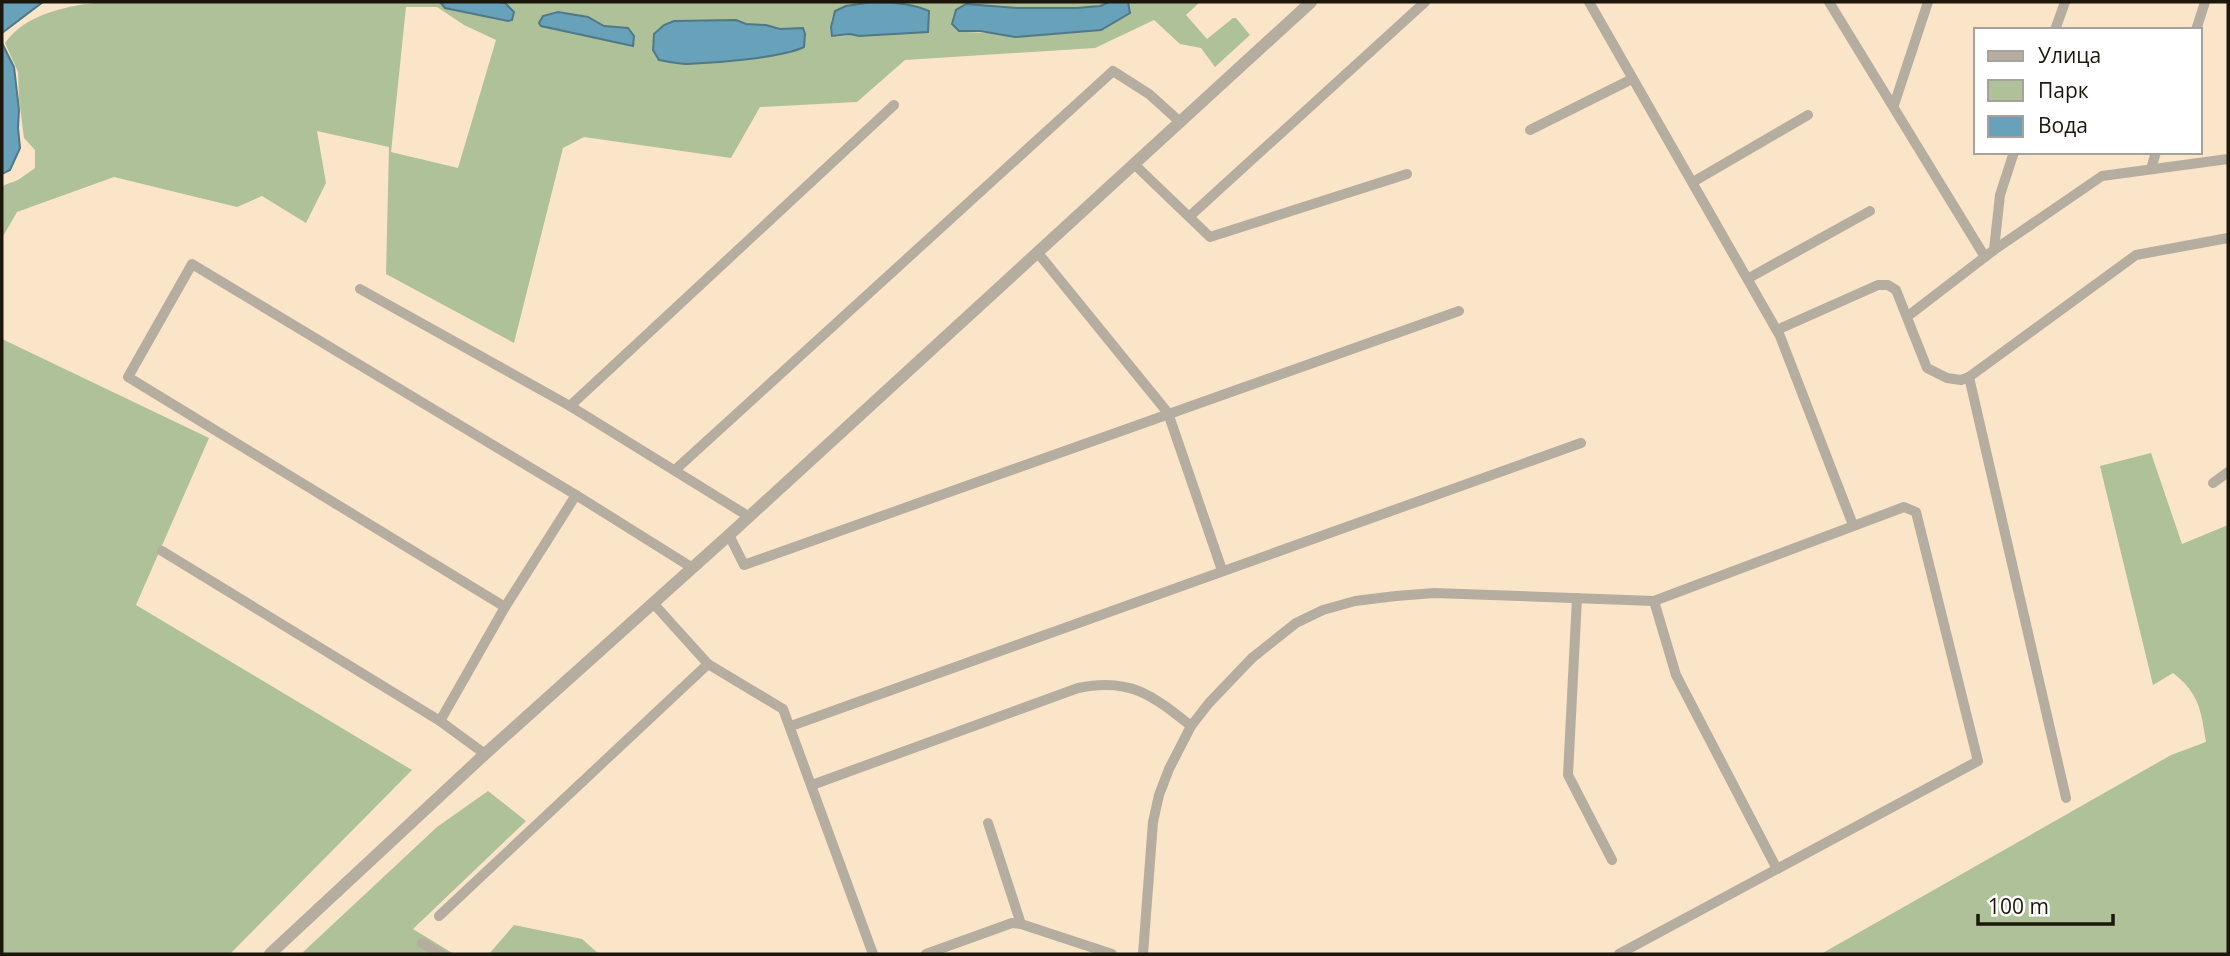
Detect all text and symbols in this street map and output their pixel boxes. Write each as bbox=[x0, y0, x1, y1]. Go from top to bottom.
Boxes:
legend bbox=[1974, 28, 2202, 154]
text: Улица bbox=[2038, 41, 2101, 69]
text: Парк bbox=[2038, 76, 2089, 104]
text: Вода bbox=[2038, 111, 2088, 139]
scale bar bbox=[1978, 883, 2113, 927]
text: 100 m bbox=[1988, 892, 2049, 920]

